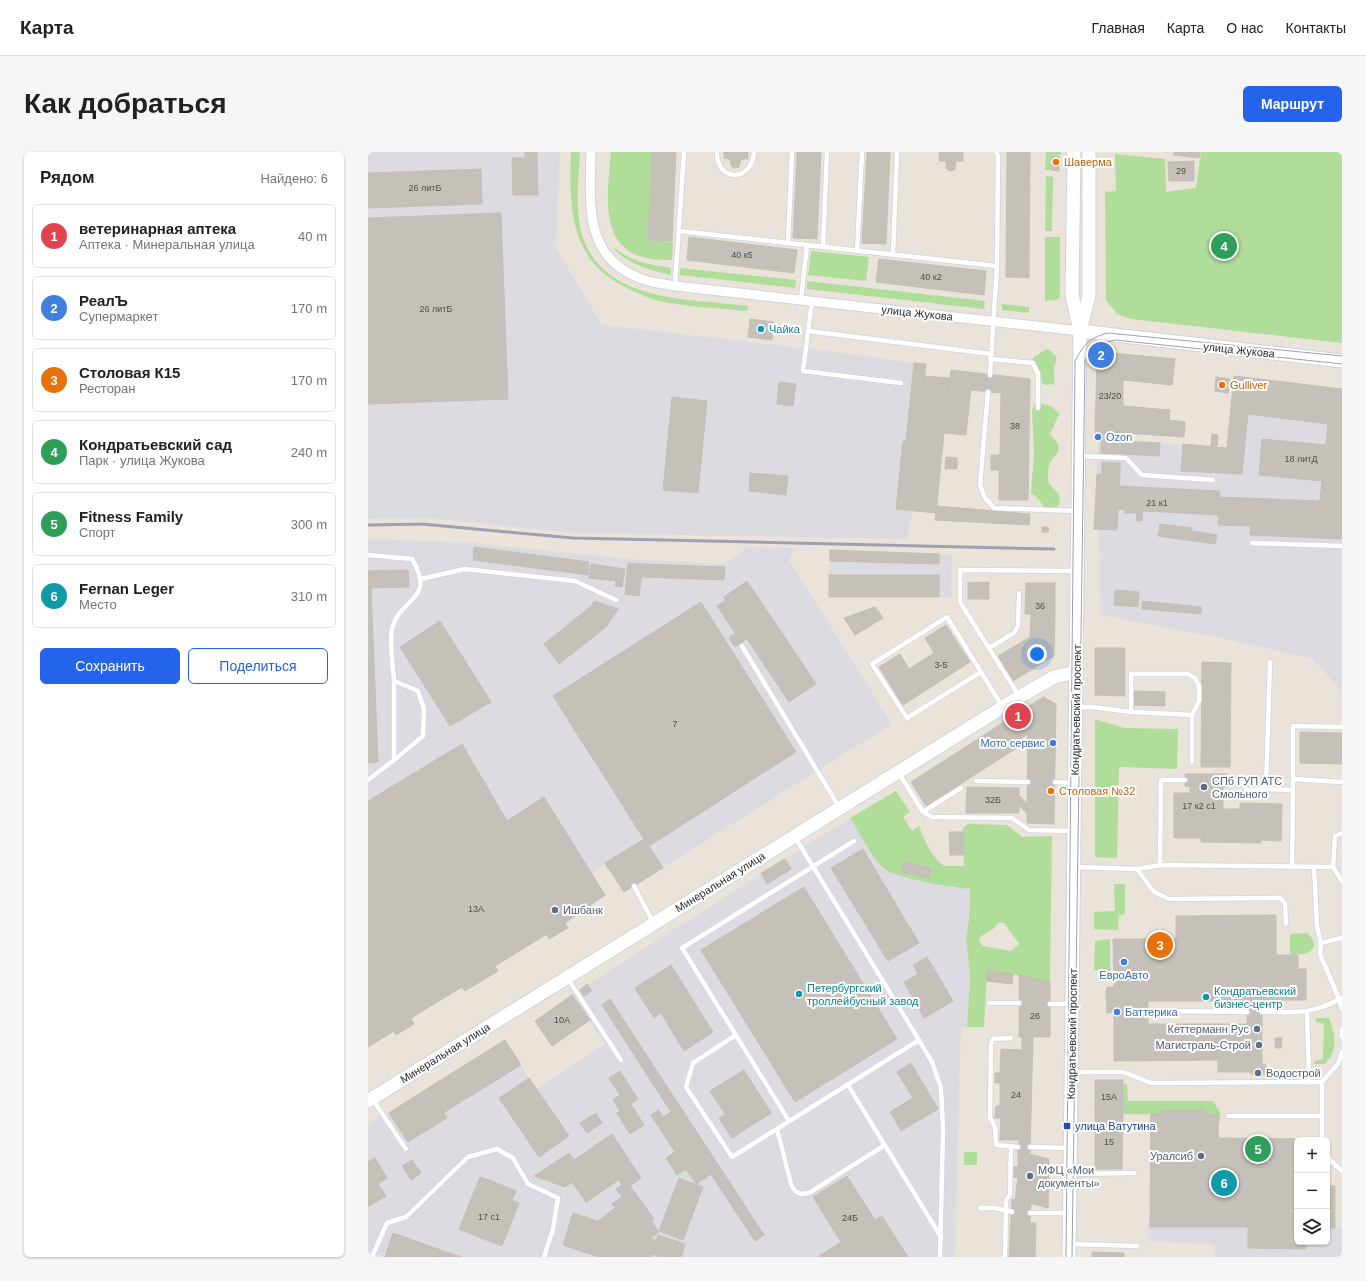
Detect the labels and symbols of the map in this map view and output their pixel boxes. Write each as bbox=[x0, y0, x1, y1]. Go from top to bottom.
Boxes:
place label: Шаверма bbox=[1064, 156, 1113, 168]
marker: Шаверма bbox=[1051, 157, 1061, 167]
house number: 29 bbox=[1176, 166, 1186, 176]
house number: 26 литБ bbox=[409, 183, 441, 193]
pin: 4 bbox=[1211, 231, 1237, 261]
house number: 40 к5 bbox=[731, 250, 753, 260]
house number: 40 к2 bbox=[920, 272, 942, 282]
street label: улица Жукова bbox=[881, 303, 954, 323]
house number: 26 литБ bbox=[420, 304, 452, 314]
place label: Чайка bbox=[769, 323, 801, 335]
marker: Чайка bbox=[756, 324, 766, 334]
pin: 2 bbox=[1088, 340, 1114, 370]
street label: улица Жукова bbox=[1203, 340, 1276, 360]
place label: Gulliver bbox=[1230, 379, 1268, 391]
marker: Gulliver bbox=[1217, 380, 1227, 390]
house number: 23/20 bbox=[1099, 391, 1121, 401]
house number: 38 bbox=[1010, 421, 1020, 431]
place label: Ozon bbox=[1106, 431, 1132, 443]
marker: Ozon bbox=[1093, 432, 1103, 442]
house number: 18 литД bbox=[1284, 454, 1318, 464]
house number: 21 к1 bbox=[1146, 498, 1168, 508]
house number: 36 bbox=[1035, 601, 1045, 611]
your location bbox=[1027, 644, 1047, 664]
street label: Кондратьевский проспект bbox=[1069, 644, 1083, 776]
house number: 3-5 bbox=[934, 660, 948, 670]
pin: 1 bbox=[1005, 701, 1031, 731]
house number: 7 bbox=[672, 719, 678, 729]
place label: Мото сервис bbox=[981, 737, 1045, 749]
marker: Мото сервис bbox=[1048, 738, 1058, 748]
place label: СПб ГУП АТС Смольного bbox=[1212, 775, 1282, 800]
marker: СПб ГУП АТС Смольного bbox=[1199, 782, 1209, 792]
place label: Столовая №32 bbox=[1059, 785, 1135, 797]
marker: Столовая №32 bbox=[1046, 786, 1056, 796]
house number: 32Б bbox=[985, 795, 1001, 805]
house number: 17 к2 с1 bbox=[1182, 801, 1216, 811]
street label: Минеральная улица bbox=[673, 849, 768, 914]
house number: 13А bbox=[468, 904, 484, 914]
place label: Ишбанк bbox=[563, 904, 603, 916]
marker: Ишбанк bbox=[550, 905, 560, 915]
pin: 3 bbox=[1147, 930, 1173, 960]
marker: ЕвроАвто bbox=[1119, 957, 1129, 967]
street label: Кондратьевский проспект bbox=[1065, 968, 1079, 1100]
place label: ЕвроАвто bbox=[1099, 969, 1149, 981]
place label: Петербургский троллейбусный завод bbox=[807, 982, 919, 1007]
place label: Кондратьевский бизнес-центр bbox=[1214, 985, 1296, 1010]
marker: Петербургский троллейбусный завод bbox=[794, 989, 804, 999]
marker: Кондратьевский бизнес-центр bbox=[1201, 992, 1211, 1002]
place label: Баттерика bbox=[1125, 1006, 1178, 1018]
marker: Баттерика bbox=[1112, 1007, 1122, 1017]
house number: 26 bbox=[1030, 1011, 1040, 1021]
house number: 10А bbox=[554, 1015, 570, 1025]
street label: Минеральная улица bbox=[398, 1020, 493, 1085]
place label: Кеттерманн Рус bbox=[1168, 1023, 1249, 1035]
marker: Кеттерманн Рус bbox=[1252, 1024, 1262, 1034]
place label: Магистраль-Строй bbox=[1155, 1039, 1251, 1051]
marker: Магистраль-Строй bbox=[1254, 1040, 1264, 1050]
place label: Водострой bbox=[1266, 1067, 1321, 1079]
marker: Водострой bbox=[1253, 1068, 1263, 1078]
house number: 24 bbox=[1011, 1090, 1021, 1100]
house number: 15А bbox=[1101, 1092, 1117, 1102]
place label: улица Ватутина bbox=[1075, 1120, 1156, 1132]
marker: улица Ватутина bbox=[1062, 1121, 1072, 1131]
pin: 5 bbox=[1245, 1134, 1271, 1164]
house number: 15 bbox=[1104, 1137, 1114, 1147]
place label: Уралсиб bbox=[1150, 1150, 1193, 1162]
marker: Уралсиб bbox=[1196, 1151, 1206, 1161]
place label: МФЦ «Мои документы» bbox=[1038, 1164, 1100, 1189]
pin: 6 bbox=[1211, 1168, 1237, 1198]
marker: МФЦ «Мои документы» bbox=[1025, 1171, 1035, 1181]
house number: 17 с1 bbox=[478, 1212, 500, 1222]
house number: 24Б bbox=[842, 1213, 858, 1223]

